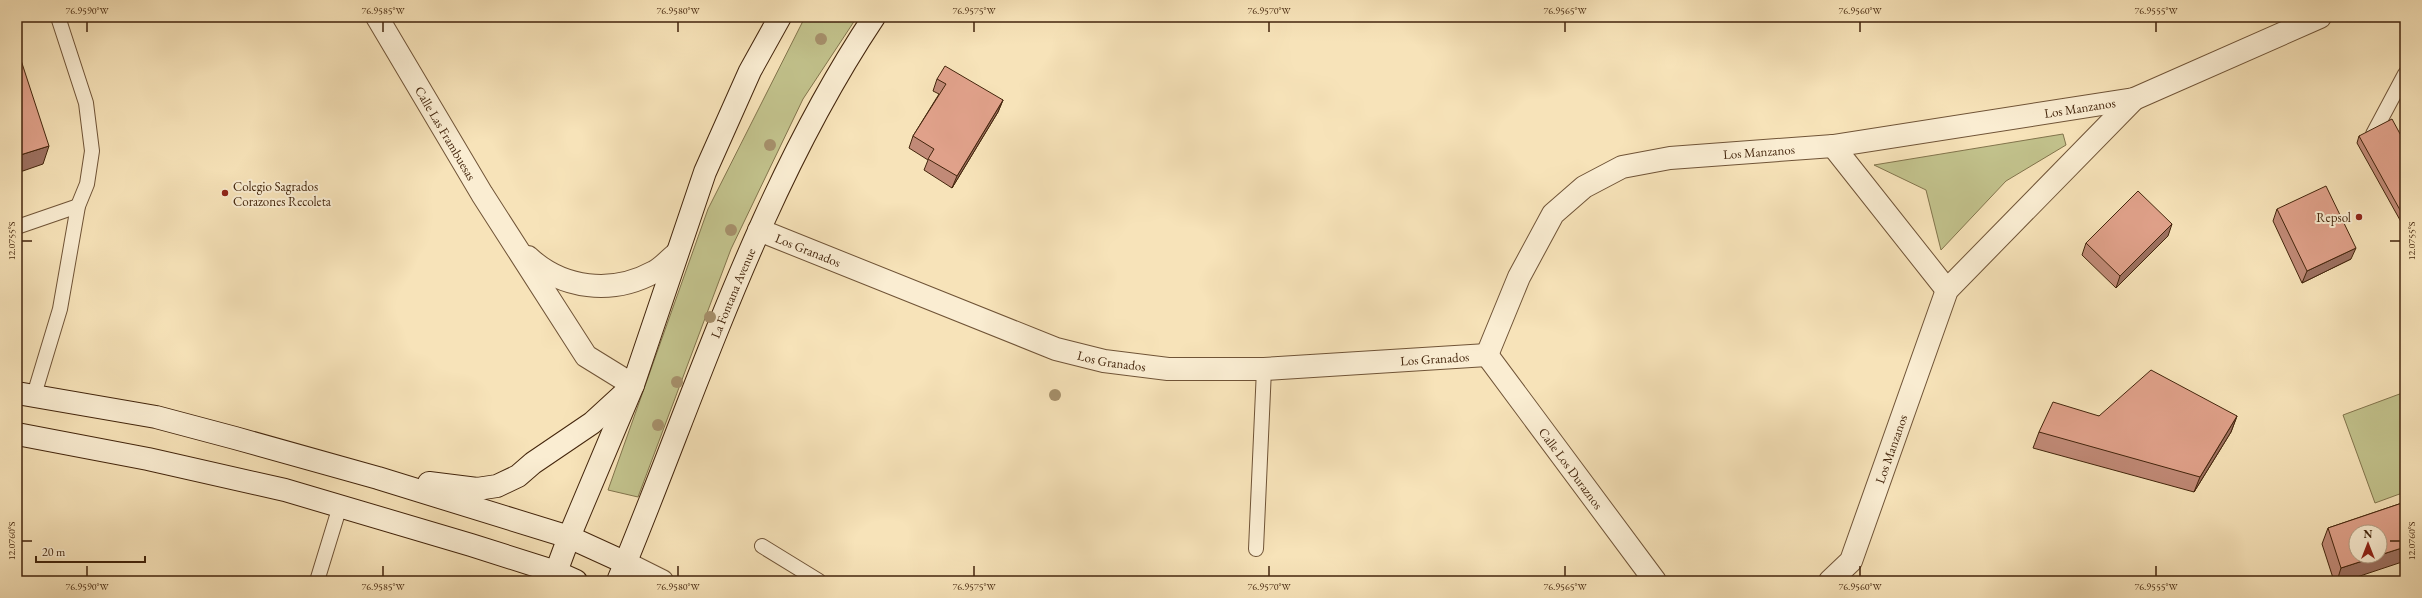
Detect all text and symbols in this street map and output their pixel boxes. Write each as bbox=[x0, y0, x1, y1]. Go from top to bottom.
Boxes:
text: 76.9590°W bbox=[65, 4, 109, 17]
text: 76.9585°W bbox=[361, 4, 405, 17]
text: 76.9580°W bbox=[656, 4, 700, 17]
text: 76.9575°W bbox=[952, 4, 996, 17]
text: 76.9570°W bbox=[1247, 4, 1291, 17]
text: 76.9565°W bbox=[1543, 4, 1587, 17]
text: 76.9560°W bbox=[1838, 4, 1882, 17]
text: 76.9555°W bbox=[2134, 4, 2178, 17]
street label: Calle Las Frambuesas bbox=[411, 83, 480, 183]
street label: Los Manzanos bbox=[2043, 94, 2117, 122]
street label: Los Manzanos bbox=[1722, 141, 1796, 163]
place label: Colegio Sagrados Corazones Recoleta bbox=[233, 178, 332, 210]
marker: Colegio Sagrados Corazones Recoleta bbox=[220, 188, 230, 198]
place label: Repsol bbox=[2316, 209, 2351, 226]
marker: Repsol bbox=[2354, 212, 2364, 222]
text: 12.0755°S bbox=[5, 221, 18, 260]
text: 12.0755°S bbox=[2405, 221, 2418, 260]
street label: Los Granados bbox=[773, 229, 843, 271]
street label: La Fontana Avenue bbox=[707, 245, 759, 341]
street label: Los Granados bbox=[1076, 347, 1147, 375]
street label: Los Granados bbox=[1400, 348, 1470, 369]
street label: Los Manzanos bbox=[1871, 412, 1911, 486]
street label: Calle Los Duraznos bbox=[1535, 424, 1607, 513]
text: 12.0760°S bbox=[5, 521, 18, 560]
text: 12.0760°S bbox=[2405, 521, 2418, 560]
north arrow bbox=[2348, 524, 2388, 564]
text: N bbox=[2364, 527, 2373, 541]
scale bar bbox=[36, 538, 145, 564]
text: 20 m bbox=[42, 544, 66, 560]
text: 76.9590°W bbox=[65, 580, 109, 593]
text: 76.9585°W bbox=[361, 580, 405, 593]
text: 76.9580°W bbox=[656, 580, 700, 593]
text: 76.9575°W bbox=[952, 580, 996, 593]
text: 76.9570°W bbox=[1247, 580, 1291, 593]
text: 76.9565°W bbox=[1543, 580, 1587, 593]
text: 76.9560°W bbox=[1838, 580, 1882, 593]
text: 76.9555°W bbox=[2134, 580, 2178, 593]

